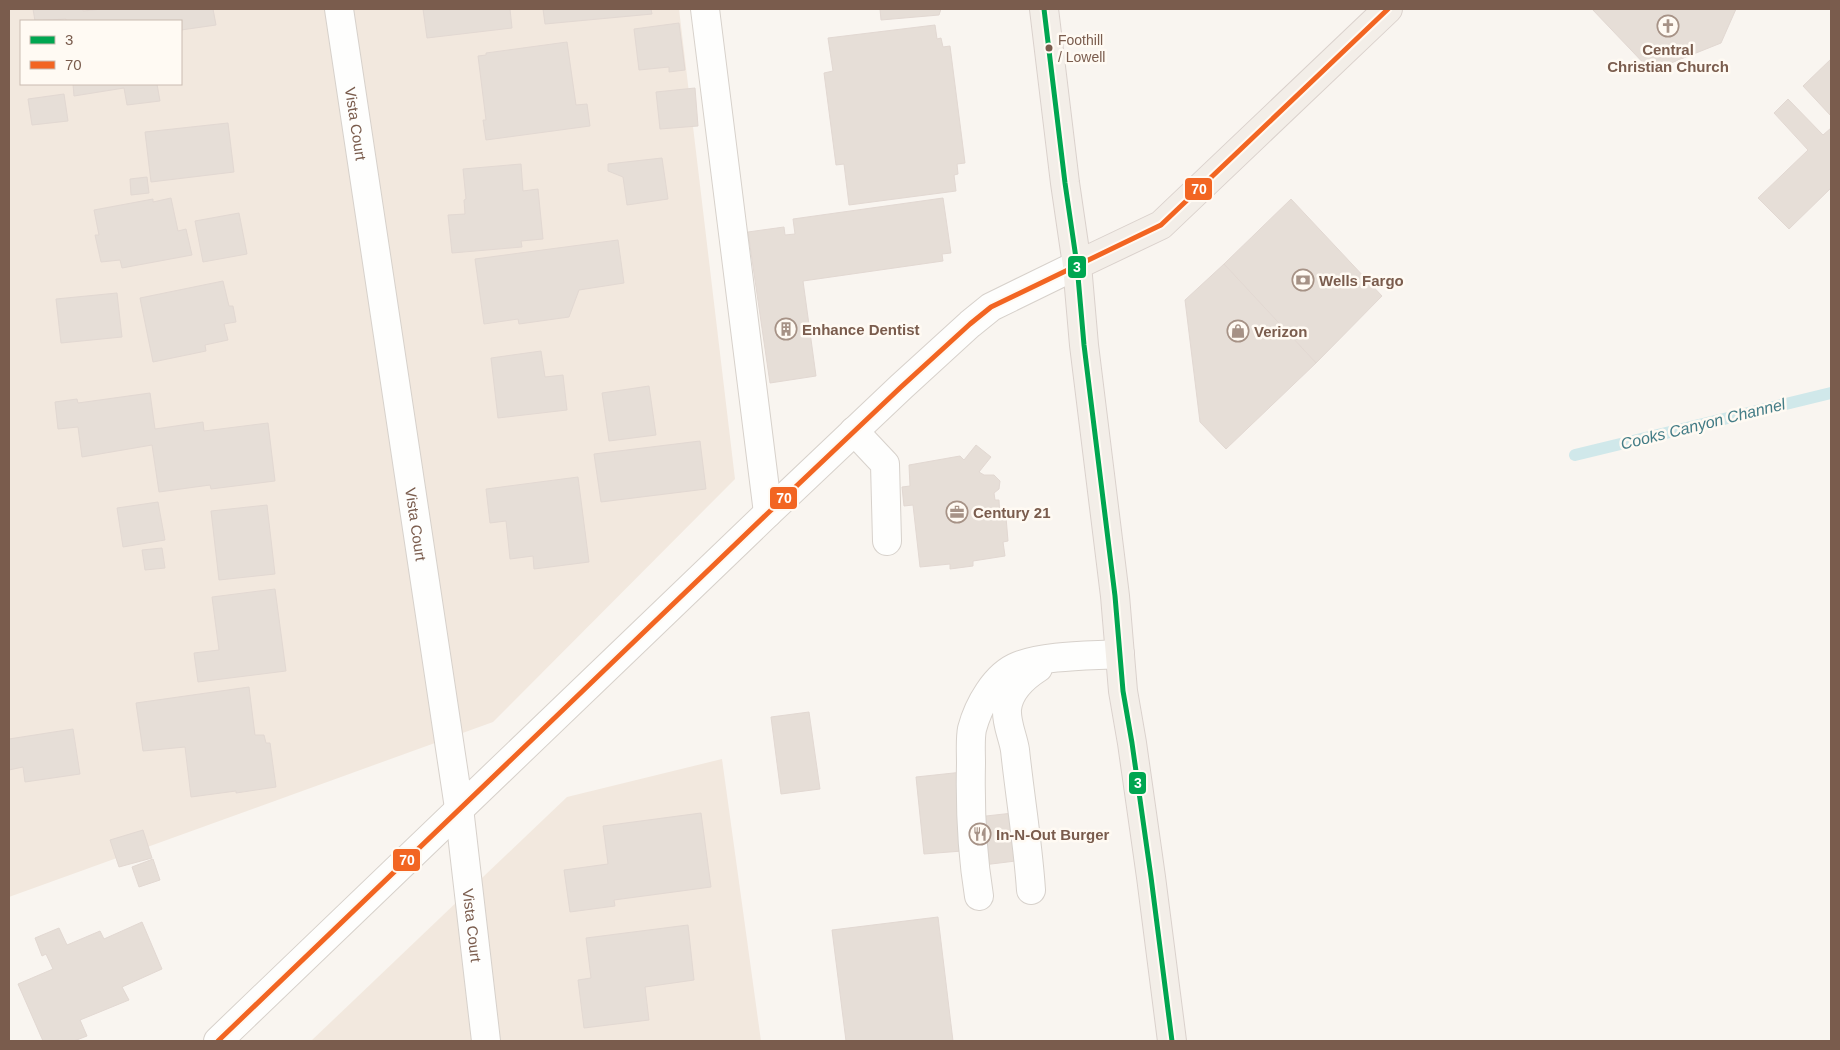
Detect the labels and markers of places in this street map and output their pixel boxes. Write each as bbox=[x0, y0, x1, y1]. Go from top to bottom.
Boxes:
church icon: Central Christian Church bbox=[1656, 14, 1680, 38]
place label: Foothill / Lowell bbox=[1058, 32, 1105, 65]
place label: Central Christian Church bbox=[1607, 41, 1729, 75]
marker: Foothill / Lowell bbox=[1044, 43, 1054, 53]
bank icon: Wells Fargo bbox=[1291, 268, 1315, 292]
place label: Wells Fargo bbox=[1319, 272, 1404, 289]
building icon: Enhance Dentist bbox=[774, 317, 798, 341]
shop icon: Verizon bbox=[1226, 319, 1250, 343]
place label: Enhance Dentist bbox=[802, 321, 920, 338]
place label: Verizon bbox=[1254, 323, 1307, 340]
office icon: Century 21 bbox=[945, 500, 969, 524]
place label: Century 21 bbox=[973, 504, 1051, 521]
restaurant icon: In-N-Out Burger bbox=[968, 822, 992, 846]
place label: In-N-Out Burger bbox=[996, 826, 1109, 843]

